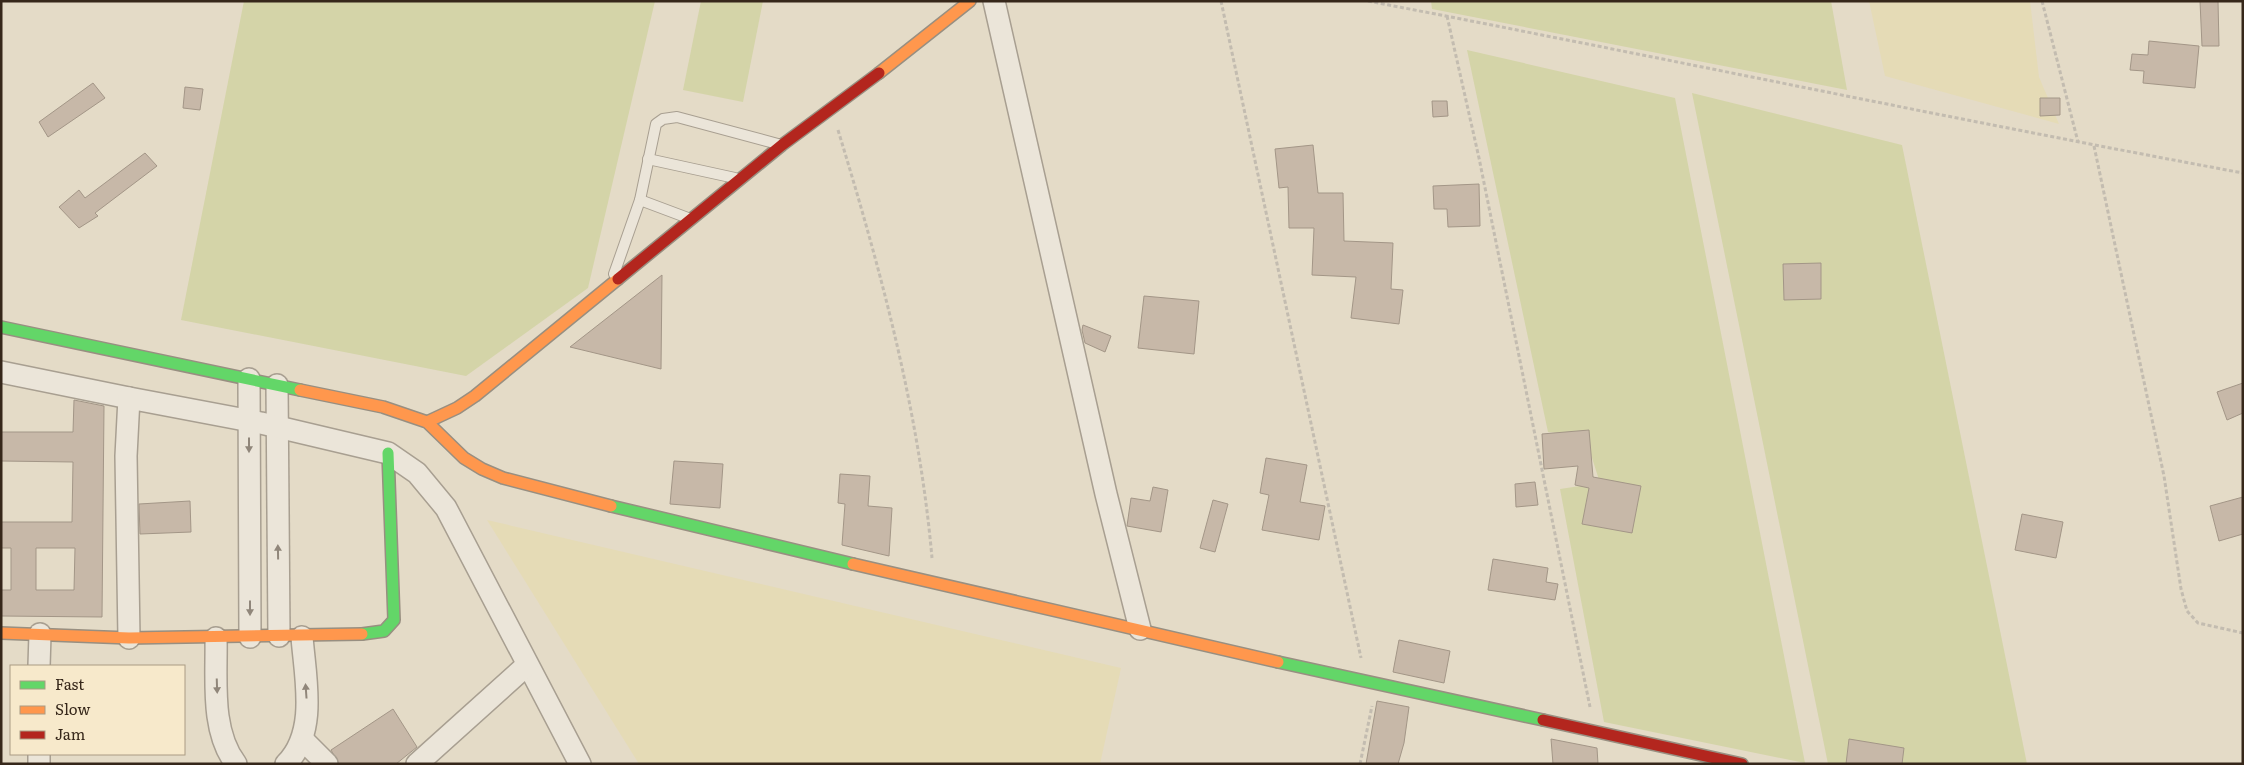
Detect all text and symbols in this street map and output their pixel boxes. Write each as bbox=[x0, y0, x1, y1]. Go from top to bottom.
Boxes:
one-way arrow bbox=[245, 437, 253, 453]
one-way arrow bbox=[273, 544, 281, 560]
one-way arrow bbox=[246, 600, 254, 616]
legend bbox=[10, 665, 185, 755]
text: Fast bbox=[55, 672, 84, 695]
one-way arrow bbox=[214, 679, 222, 695]
one-way arrow bbox=[301, 683, 309, 699]
text: Slow bbox=[55, 697, 90, 720]
text: Jam bbox=[55, 722, 86, 745]

